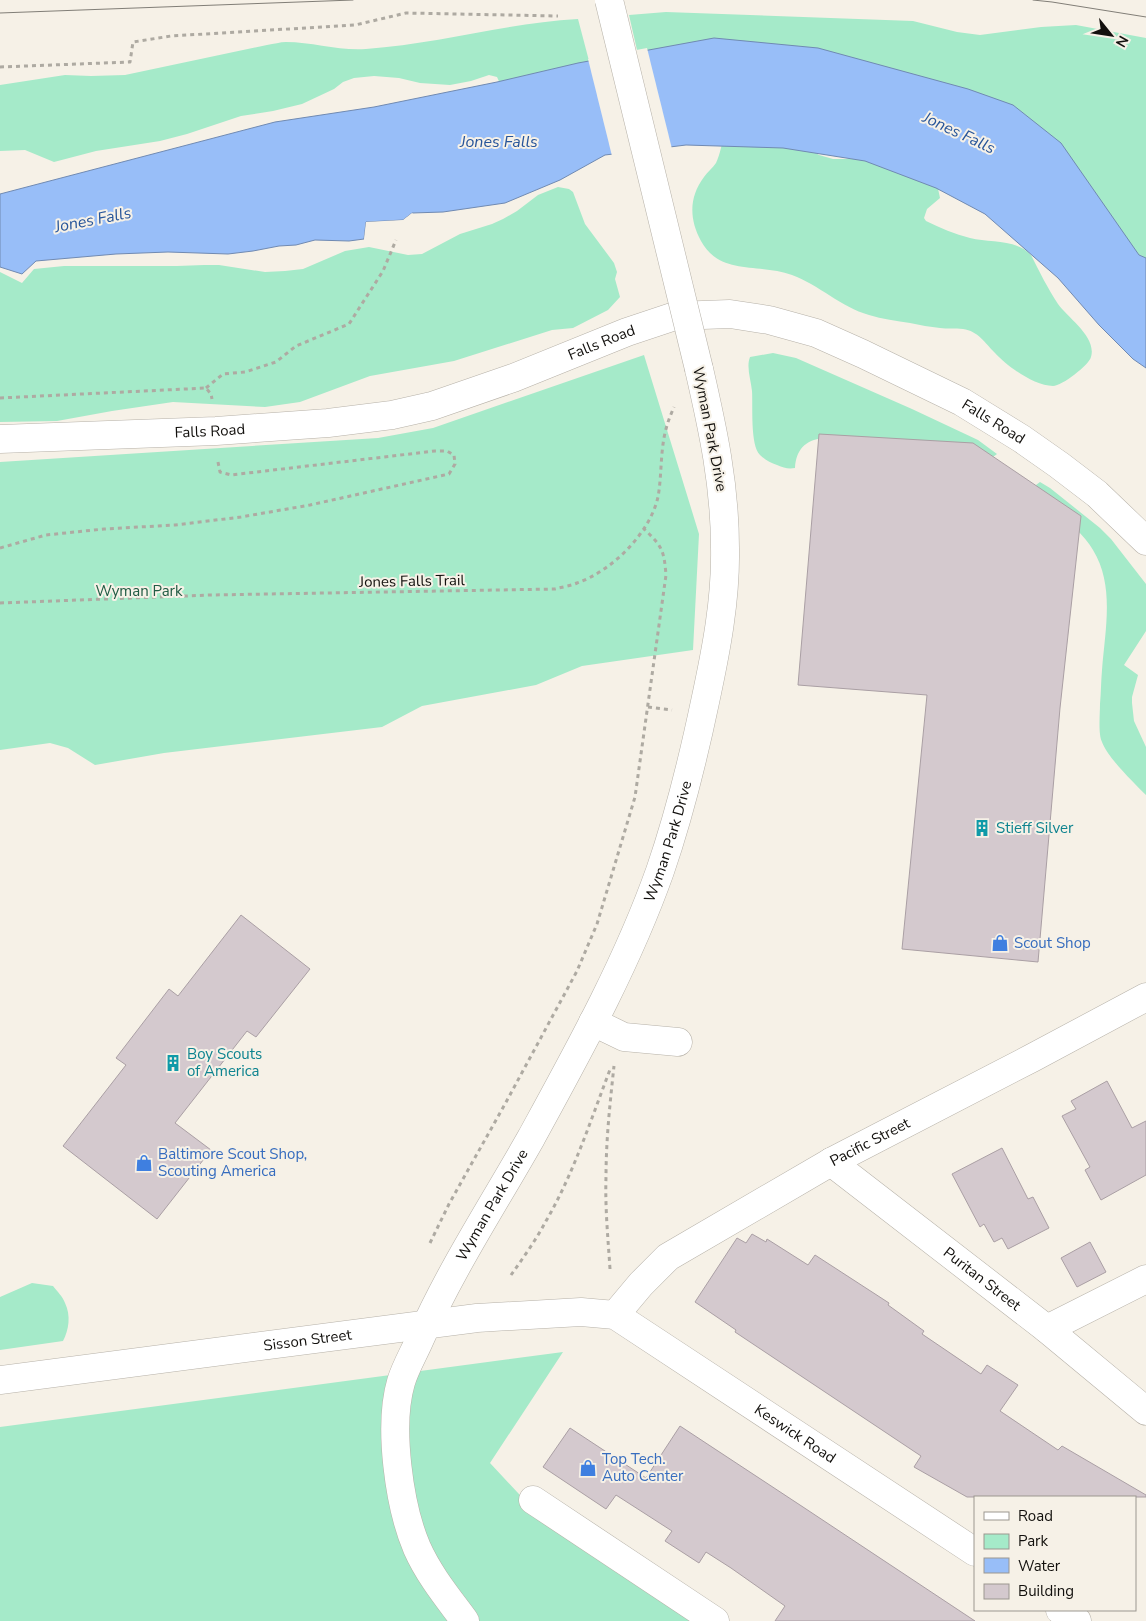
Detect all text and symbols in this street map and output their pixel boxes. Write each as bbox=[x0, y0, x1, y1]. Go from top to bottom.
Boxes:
north arrow bbox=[1086, 10, 1136, 60]
text: N bbox=[1111, 32, 1133, 51]
water label: Jones Falls bbox=[918, 106, 999, 159]
water label: Jones Falls bbox=[459, 131, 538, 153]
water label: Jones Falls bbox=[52, 202, 133, 238]
street label: Falls Road bbox=[565, 320, 638, 365]
street label: Wyman Park Drive bbox=[688, 365, 732, 493]
street label: Falls Road bbox=[958, 394, 1029, 449]
street label: Falls Road bbox=[174, 419, 246, 443]
street label: Jones Falls Trail bbox=[358, 570, 466, 592]
park label: Wyman Park bbox=[96, 581, 183, 601]
street label: Wyman Park Drive bbox=[639, 778, 696, 905]
building icon: Stieff Silver bbox=[972, 818, 992, 838]
place label: Stieff Silver bbox=[996, 818, 1074, 838]
shop icon: Scout Shop bbox=[990, 933, 1010, 953]
place label: Scout Shop bbox=[1014, 933, 1091, 953]
place label: Boy Scouts of America bbox=[187, 1044, 262, 1081]
building icon: Boy Scouts of America bbox=[163, 1053, 183, 1073]
street label: Pacific Street bbox=[826, 1113, 914, 1171]
place label: Baltimore Scout Shop, Scouting America bbox=[158, 1144, 307, 1181]
street label: Wyman Park Drive bbox=[452, 1145, 533, 1265]
shop icon: Baltimore Scout Shop, Scouting America bbox=[134, 1153, 154, 1173]
street label: Puritan Street bbox=[939, 1242, 1026, 1316]
street label: Sisson Street bbox=[262, 1324, 353, 1356]
street label: Keswick Road bbox=[751, 1400, 840, 1468]
place label: Top Tech. Auto Center bbox=[602, 1449, 684, 1486]
shop icon: Top Tech. Auto Center bbox=[578, 1458, 598, 1478]
legend bbox=[974, 1496, 1136, 1611]
text: Road bbox=[1018, 1506, 1053, 1526]
text: Park bbox=[1018, 1531, 1048, 1551]
text: Water bbox=[1018, 1556, 1061, 1576]
text: Building bbox=[1018, 1581, 1074, 1601]

